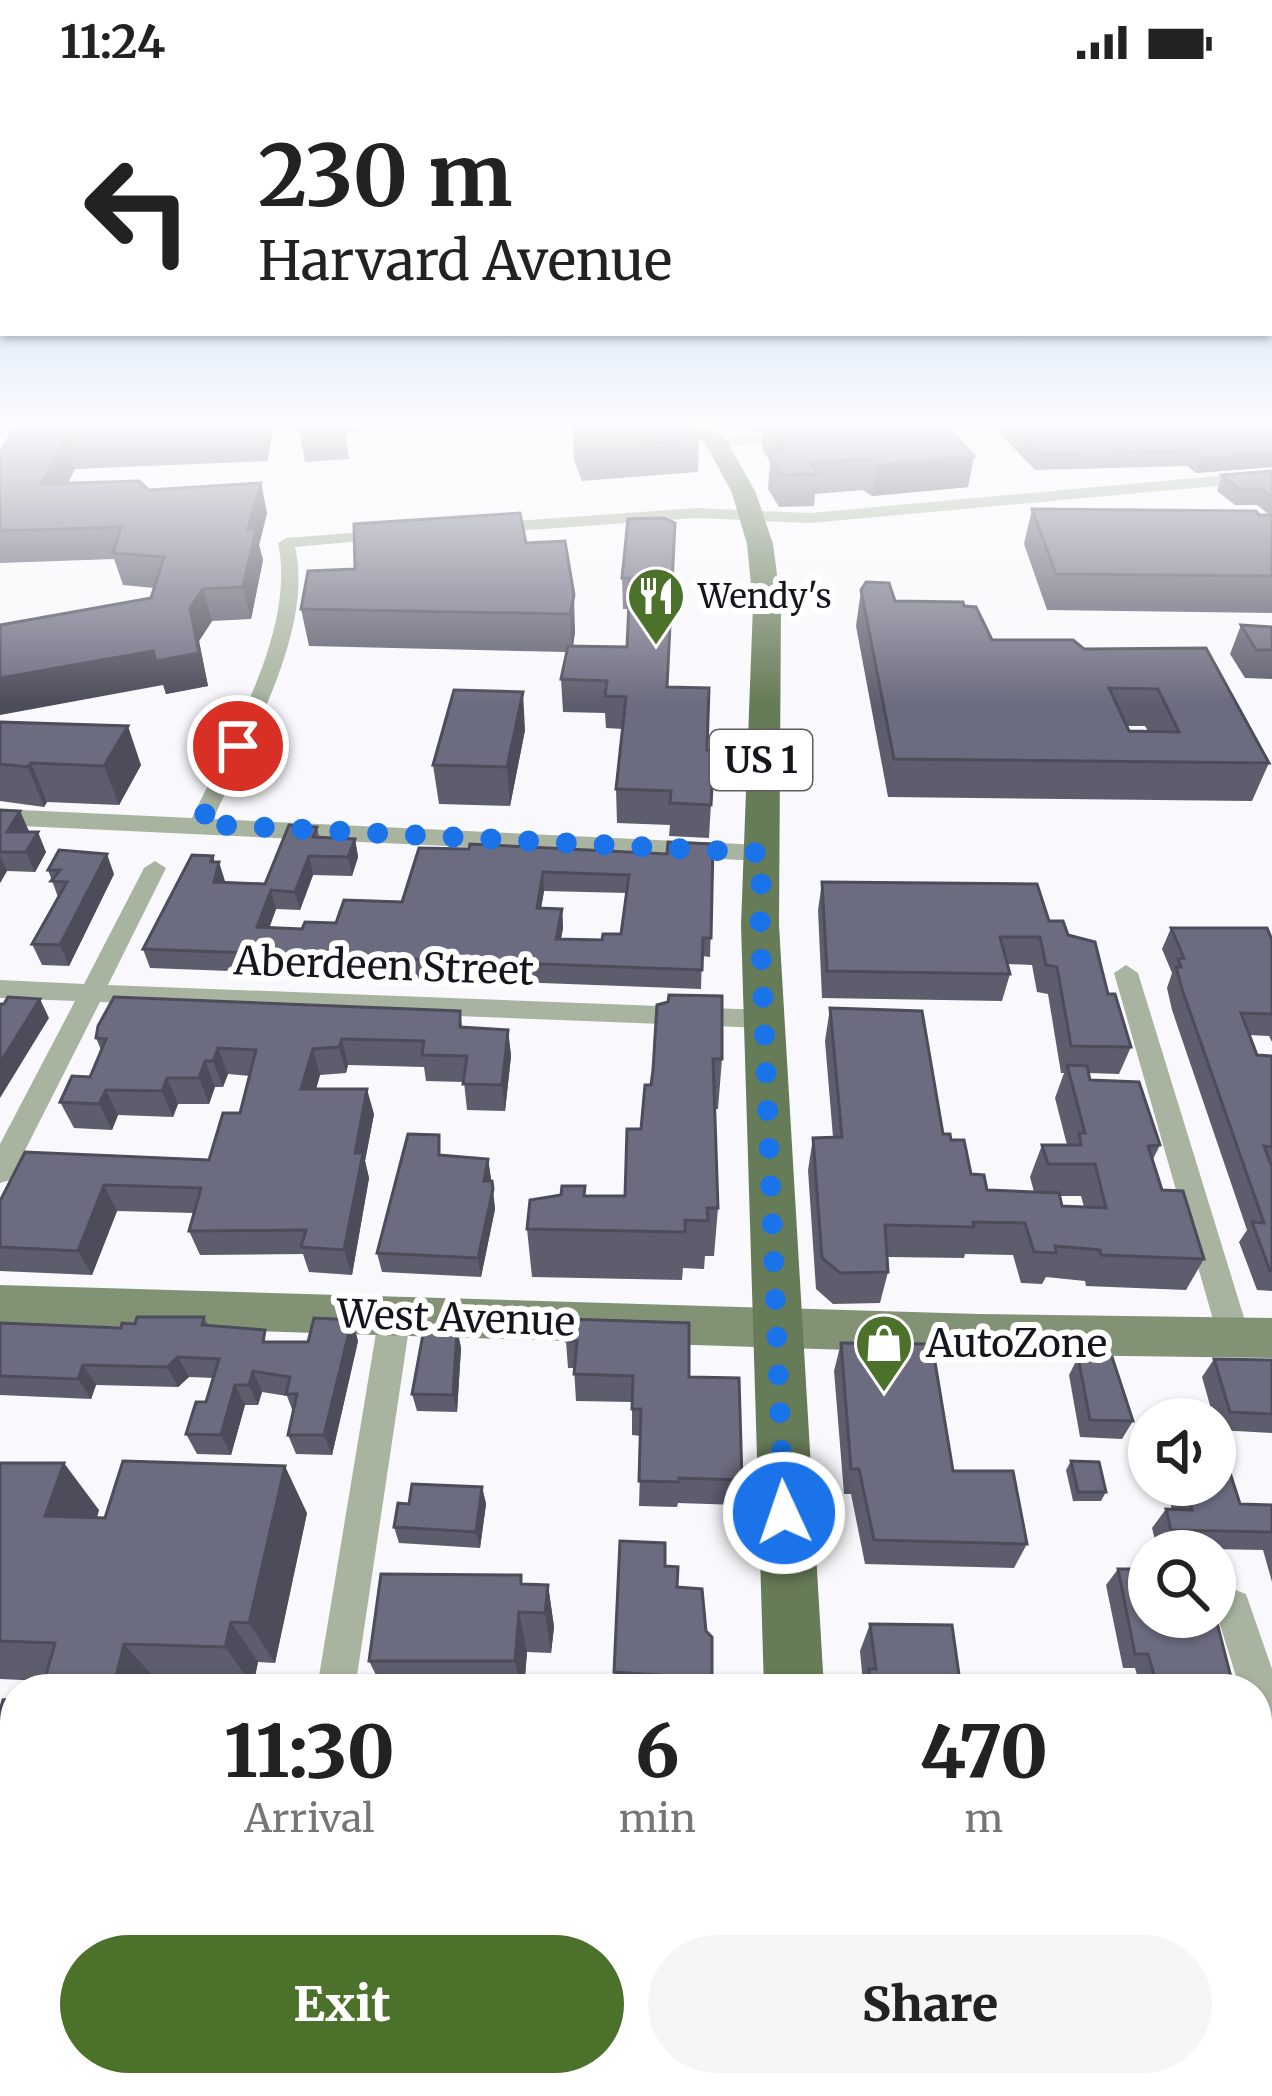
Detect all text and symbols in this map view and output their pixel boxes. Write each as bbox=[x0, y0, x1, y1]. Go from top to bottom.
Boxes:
text: 11:24 bbox=[60, 14, 165, 70]
text: 230 m bbox=[258, 123, 513, 229]
icon: left bbox=[60, 132, 216, 288]
text: Harvard Avenue bbox=[258, 227, 672, 295]
restaurant icon: Wendy's bbox=[625, 565, 687, 647]
place label: Wendy's bbox=[697, 576, 832, 617]
pin bbox=[187, 695, 289, 797]
icon: arrive bbox=[205, 713, 271, 779]
road number: US 1 bbox=[710, 730, 812, 790]
street label: Aberdeen Street bbox=[232, 936, 535, 996]
street label: West Avenue bbox=[335, 1289, 576, 1347]
shop icon: AutoZone bbox=[853, 1312, 915, 1394]
place label: AutoZone bbox=[925, 1319, 1107, 1368]
map controls bbox=[1128, 1398, 1236, 1638]
button: sound bbox=[1128, 1398, 1236, 1506]
position arrow bbox=[721, 1450, 847, 1576]
button: search bbox=[1128, 1530, 1236, 1638]
text: 11:30 bbox=[224, 1706, 395, 1797]
text: 6 bbox=[635, 1706, 679, 1797]
text: 470 bbox=[920, 1706, 1048, 1797]
text: Arrival bbox=[244, 1794, 374, 1843]
text: min bbox=[619, 1794, 696, 1843]
text: m bbox=[965, 1794, 1003, 1843]
button: Exit bbox=[60, 1935, 624, 2073]
button: Share bbox=[648, 1935, 1212, 2073]

